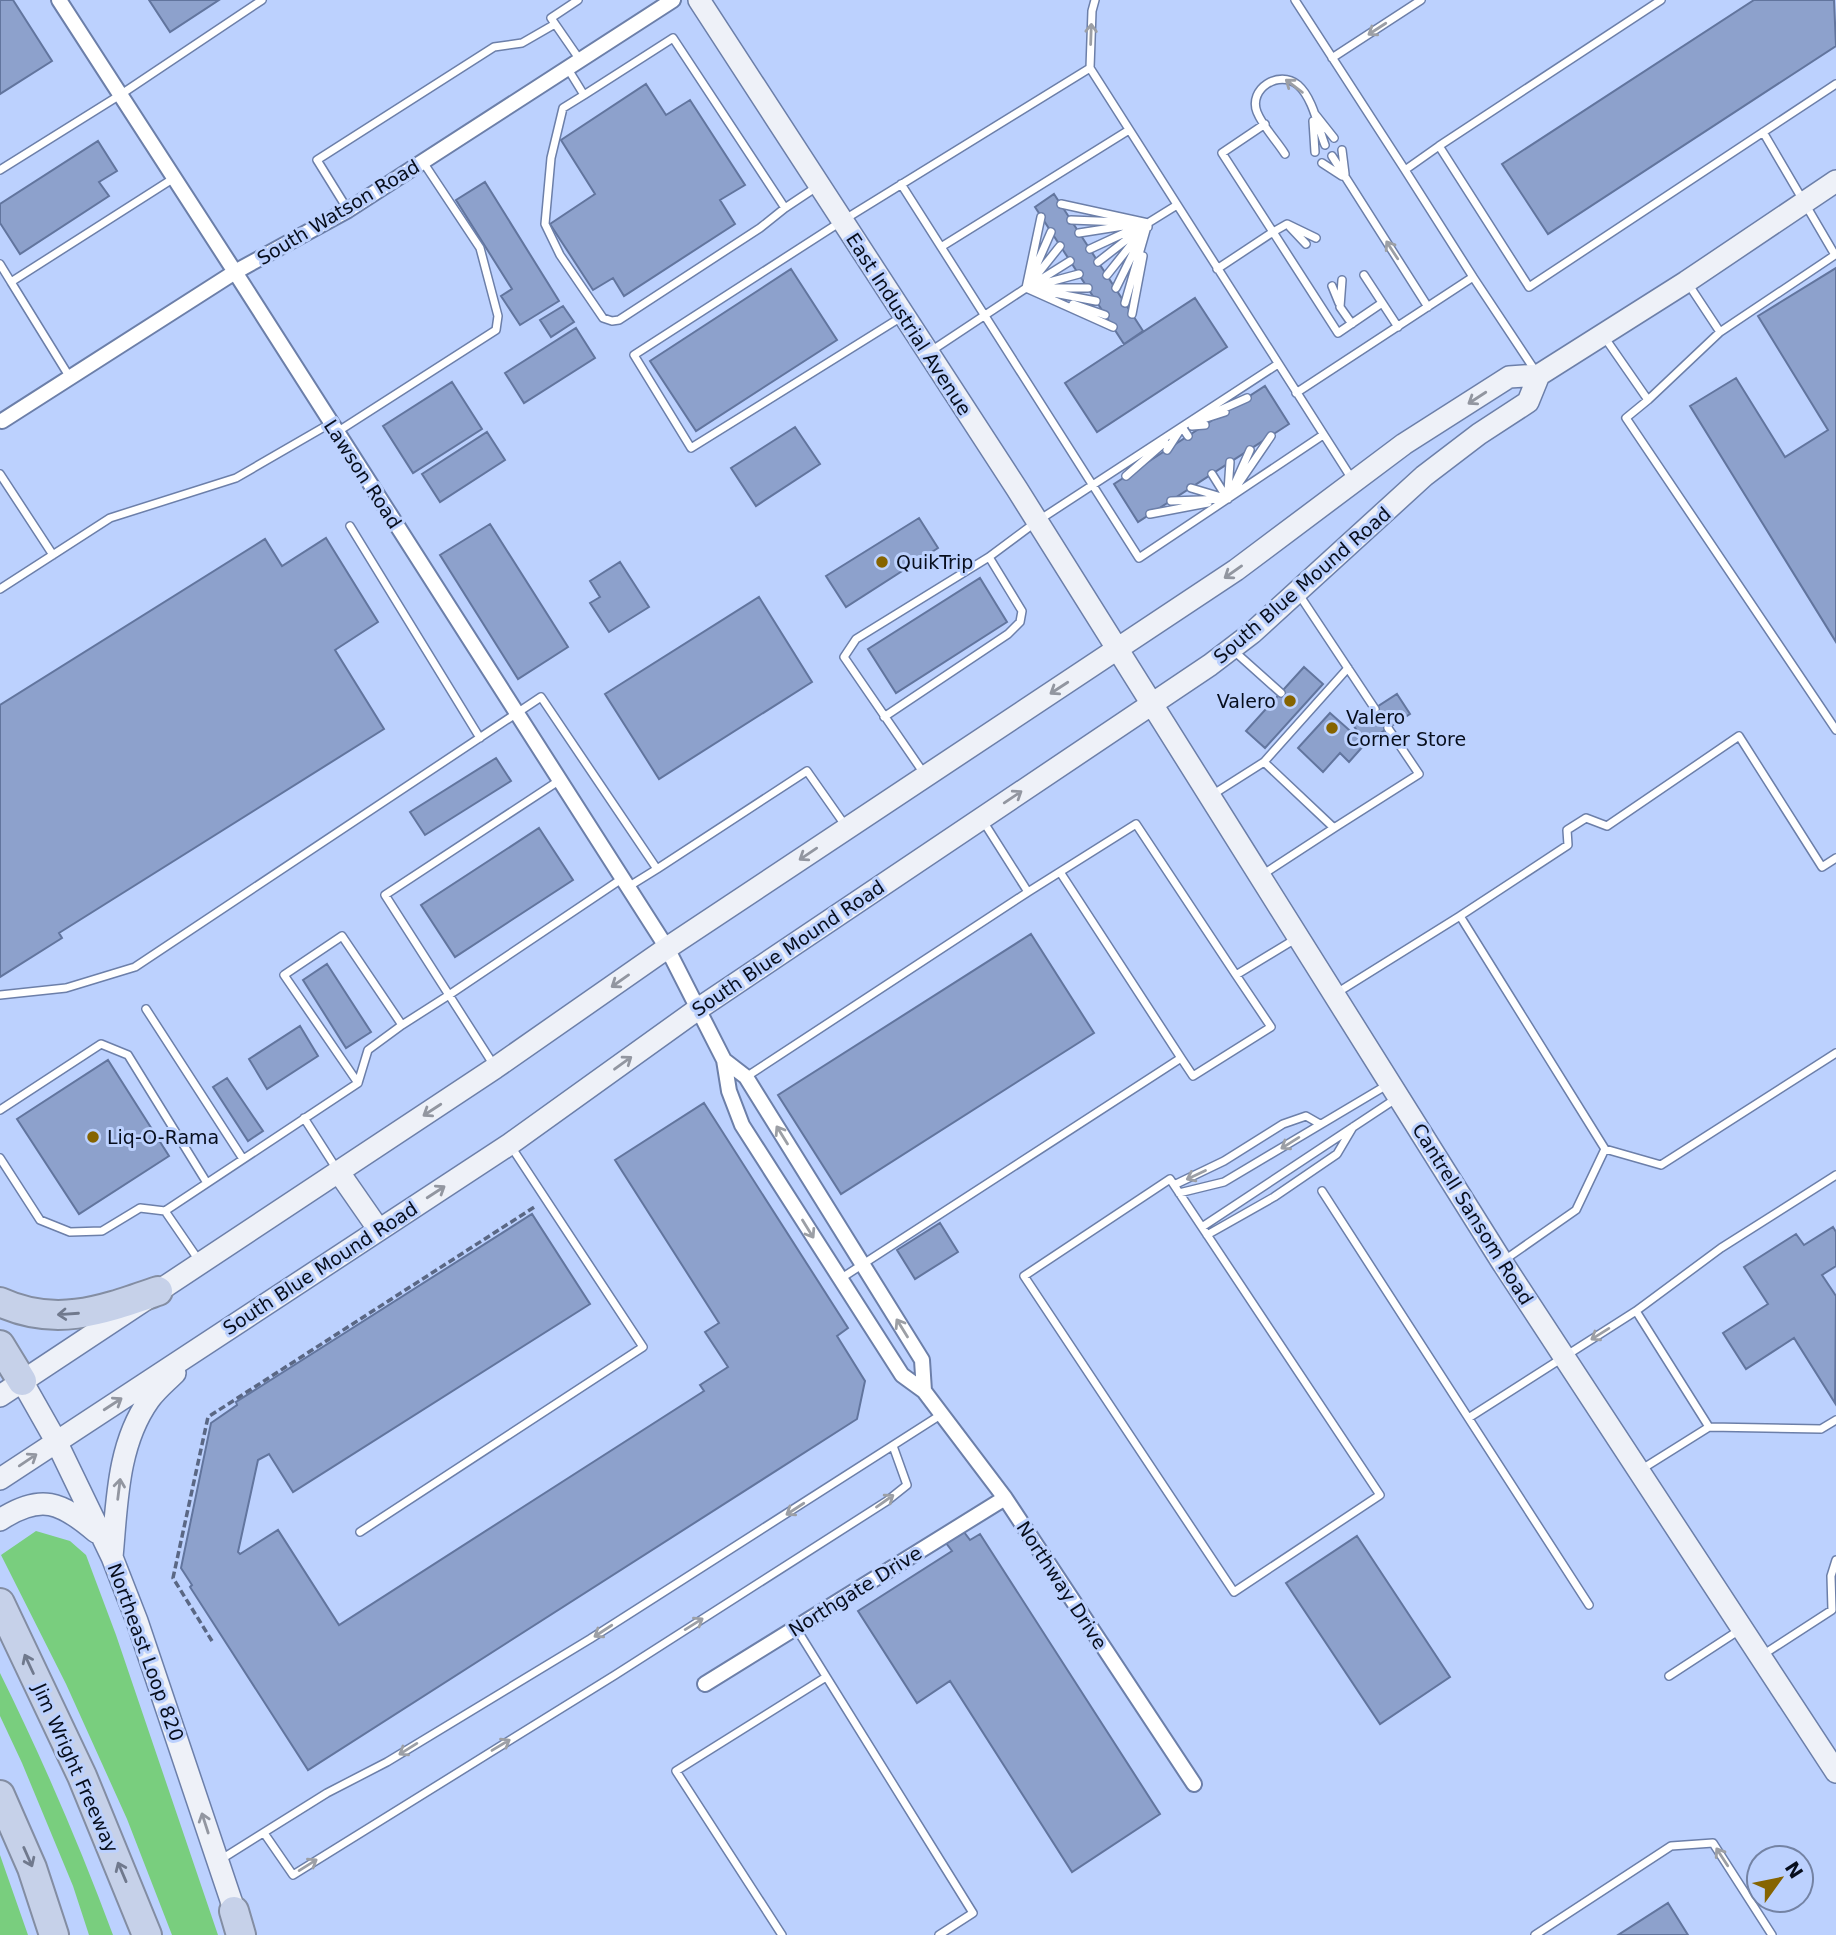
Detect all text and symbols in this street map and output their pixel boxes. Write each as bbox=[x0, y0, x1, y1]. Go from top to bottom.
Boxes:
one-way arrow bbox=[1367, 22, 1387, 36]
one-way arrow bbox=[1085, 23, 1098, 46]
one-way arrow bbox=[1285, 79, 1304, 94]
street label: South Watson Road bbox=[253, 155, 423, 269]
street label: East Industrial Avenue bbox=[842, 229, 976, 419]
one-way arrow bbox=[1384, 240, 1398, 260]
one-way arrow bbox=[1467, 391, 1487, 405]
street label: Lawson Road bbox=[320, 416, 406, 532]
street label: South Blue Mound Road bbox=[1209, 502, 1395, 668]
place label: QuikTrip bbox=[896, 551, 973, 573]
marker: QuikTrip bbox=[874, 554, 890, 570]
one-way arrow bbox=[1224, 564, 1243, 579]
one-way arrow bbox=[1050, 681, 1069, 695]
place label: Valero bbox=[1217, 690, 1276, 712]
marker: Valero bbox=[1282, 693, 1298, 709]
place label: Valero Corner Store bbox=[1346, 706, 1466, 750]
marker: Valero Corner Store bbox=[1324, 720, 1340, 736]
one-way arrow bbox=[1002, 790, 1022, 804]
one-way arrow bbox=[799, 847, 818, 861]
street label: South Blue Mound Road bbox=[688, 875, 888, 1021]
one-way arrow bbox=[611, 974, 630, 988]
one-way arrow bbox=[613, 1056, 632, 1070]
one-way arrow bbox=[423, 1102, 442, 1117]
street label: Cantrell Sansom Road bbox=[1408, 1119, 1538, 1309]
one-way arrow bbox=[775, 1125, 789, 1145]
place label: Liq-O-Rama bbox=[107, 1126, 219, 1148]
marker: Liq-O-Rama bbox=[85, 1129, 101, 1145]
one-way arrow bbox=[1280, 1137, 1300, 1151]
one-way arrow bbox=[1186, 1169, 1207, 1182]
one-way arrow bbox=[426, 1185, 446, 1199]
street label: South Blue Mound Road bbox=[219, 1197, 421, 1339]
one-way arrow bbox=[801, 1218, 815, 1238]
one-way arrow bbox=[58, 1308, 80, 1321]
one-way arrow bbox=[894, 1319, 908, 1339]
one-way arrow bbox=[1591, 1326, 1610, 1341]
one-way arrow bbox=[103, 1396, 122, 1411]
one-way arrow bbox=[18, 1453, 37, 1467]
one-way arrow bbox=[113, 1478, 126, 1501]
one-way arrow bbox=[875, 1494, 894, 1508]
one-way arrow bbox=[785, 1502, 805, 1516]
street label: Northway Drive bbox=[1012, 1517, 1112, 1653]
street label: Northgate Drive bbox=[784, 1541, 926, 1641]
street label: Northeast Loop 820 bbox=[104, 1560, 188, 1744]
one-way arrow bbox=[683, 1617, 703, 1631]
one-way arrow bbox=[593, 1624, 613, 1638]
one-way arrow bbox=[22, 1654, 35, 1675]
street label: Jim Wright Freeway bbox=[28, 1679, 123, 1856]
one-way arrow bbox=[490, 1738, 510, 1752]
one-way arrow bbox=[399, 1742, 419, 1756]
one-way arrow bbox=[198, 1812, 210, 1834]
north arrow bbox=[1745, 1844, 1815, 1914]
one-way arrow bbox=[22, 1846, 35, 1868]
one-way arrow bbox=[1715, 1848, 1729, 1867]
text: N bbox=[1781, 1857, 1808, 1882]
one-way arrow bbox=[297, 1858, 317, 1872]
one-way arrow bbox=[115, 1861, 128, 1883]

